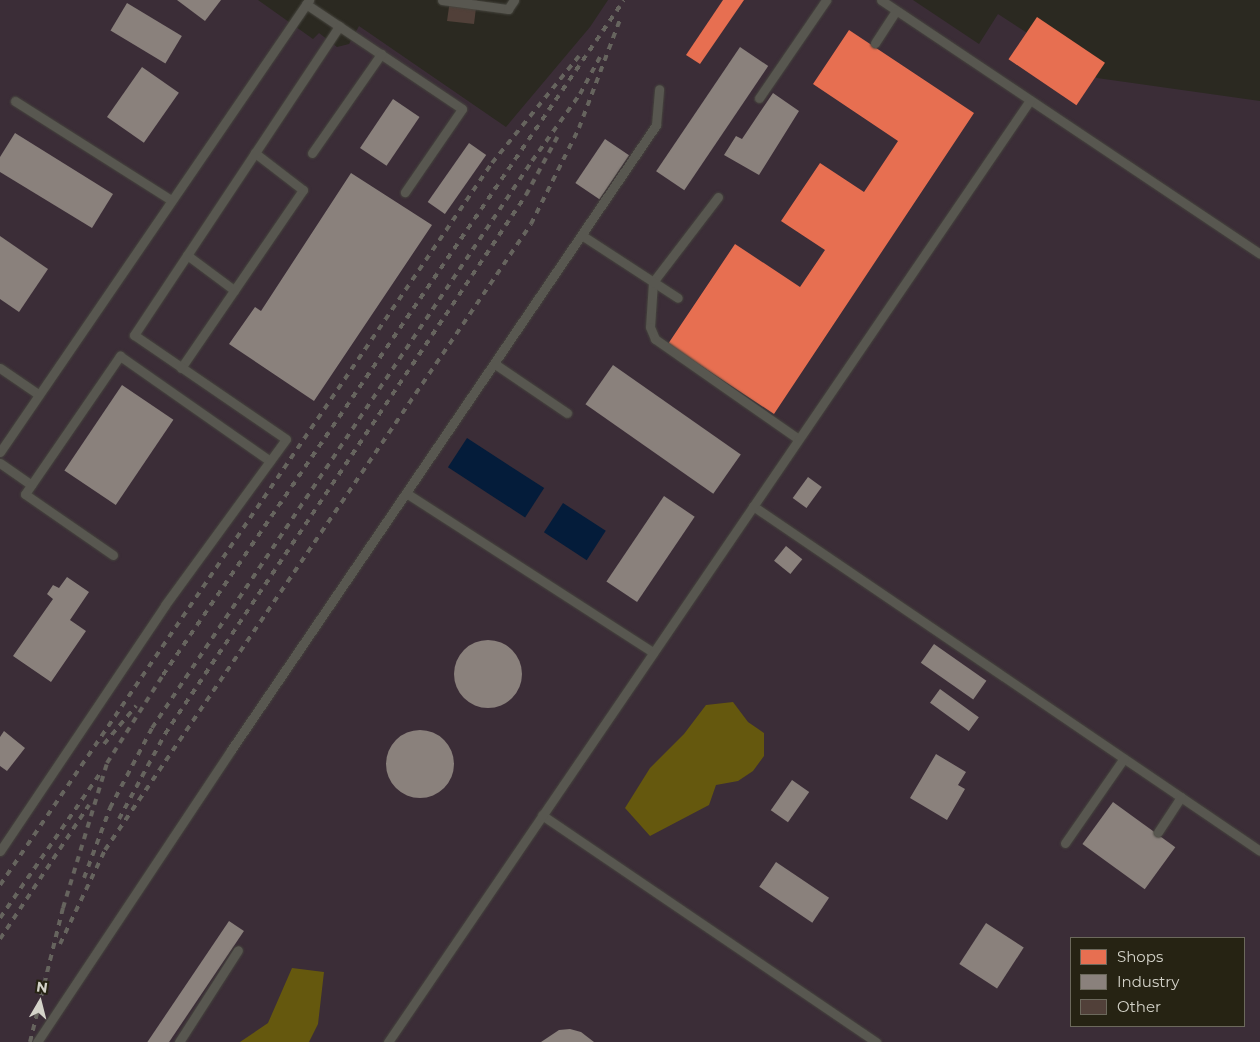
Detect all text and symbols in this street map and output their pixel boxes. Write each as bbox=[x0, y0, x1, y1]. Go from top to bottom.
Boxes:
legend bbox=[1070, 937, 1245, 1027]
text: Shops bbox=[1117, 947, 1163, 966]
text: Industry bbox=[1117, 972, 1179, 991]
north arrow bbox=[15, 977, 65, 1027]
text: N bbox=[35, 977, 49, 997]
text: Other bbox=[1117, 997, 1161, 1016]

